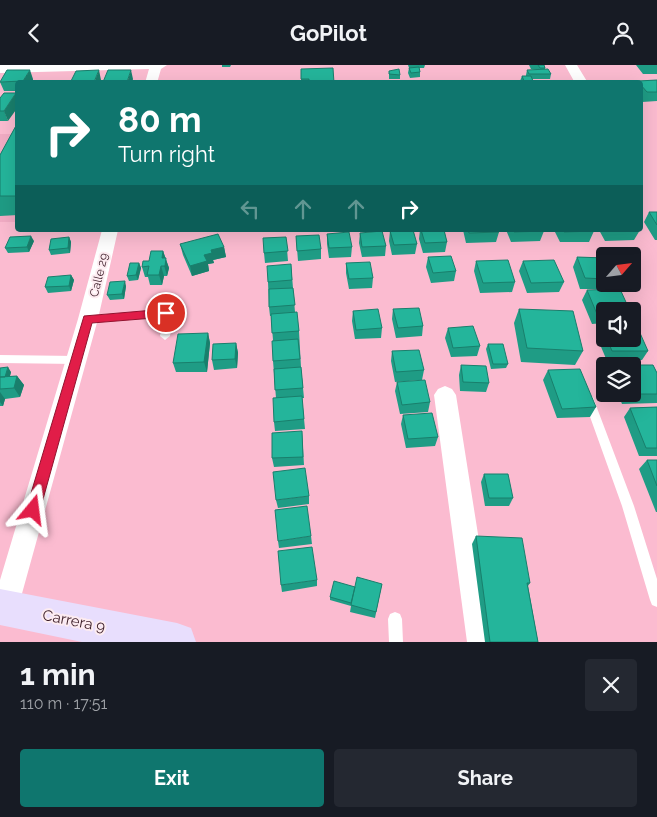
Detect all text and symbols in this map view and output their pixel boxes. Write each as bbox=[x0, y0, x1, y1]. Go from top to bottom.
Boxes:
icon: back bbox=[20, 19, 48, 47]
icon: person bbox=[609, 19, 637, 47]
text: GoPilot bbox=[290, 20, 367, 46]
text: 80 m bbox=[118, 99, 202, 140]
icon: right bbox=[35, 100, 100, 165]
text: Turn right bbox=[118, 141, 215, 167]
icon: left bbox=[236, 195, 264, 223]
icon: ahead bbox=[289, 195, 317, 223]
icon: ahead bbox=[342, 195, 370, 223]
icon: right bbox=[395, 195, 423, 223]
north arrow bbox=[596, 247, 641, 293]
map controls bbox=[596, 247, 641, 402]
street label: Calle 29 bbox=[87, 252, 111, 298]
pin bbox=[145, 292, 187, 334]
icon: arrive bbox=[152, 299, 180, 327]
button: sound bbox=[596, 302, 641, 347]
button: layers bbox=[596, 357, 641, 402]
position arrow bbox=[6, 483, 58, 535]
street label: Carrera 9 bbox=[41, 606, 107, 636]
text: 1 min bbox=[20, 657, 96, 692]
button: close bbox=[585, 659, 637, 711]
text: 110 m · 17:51 bbox=[20, 694, 107, 713]
button: Exit bbox=[20, 749, 324, 807]
button: Share bbox=[334, 749, 637, 807]

